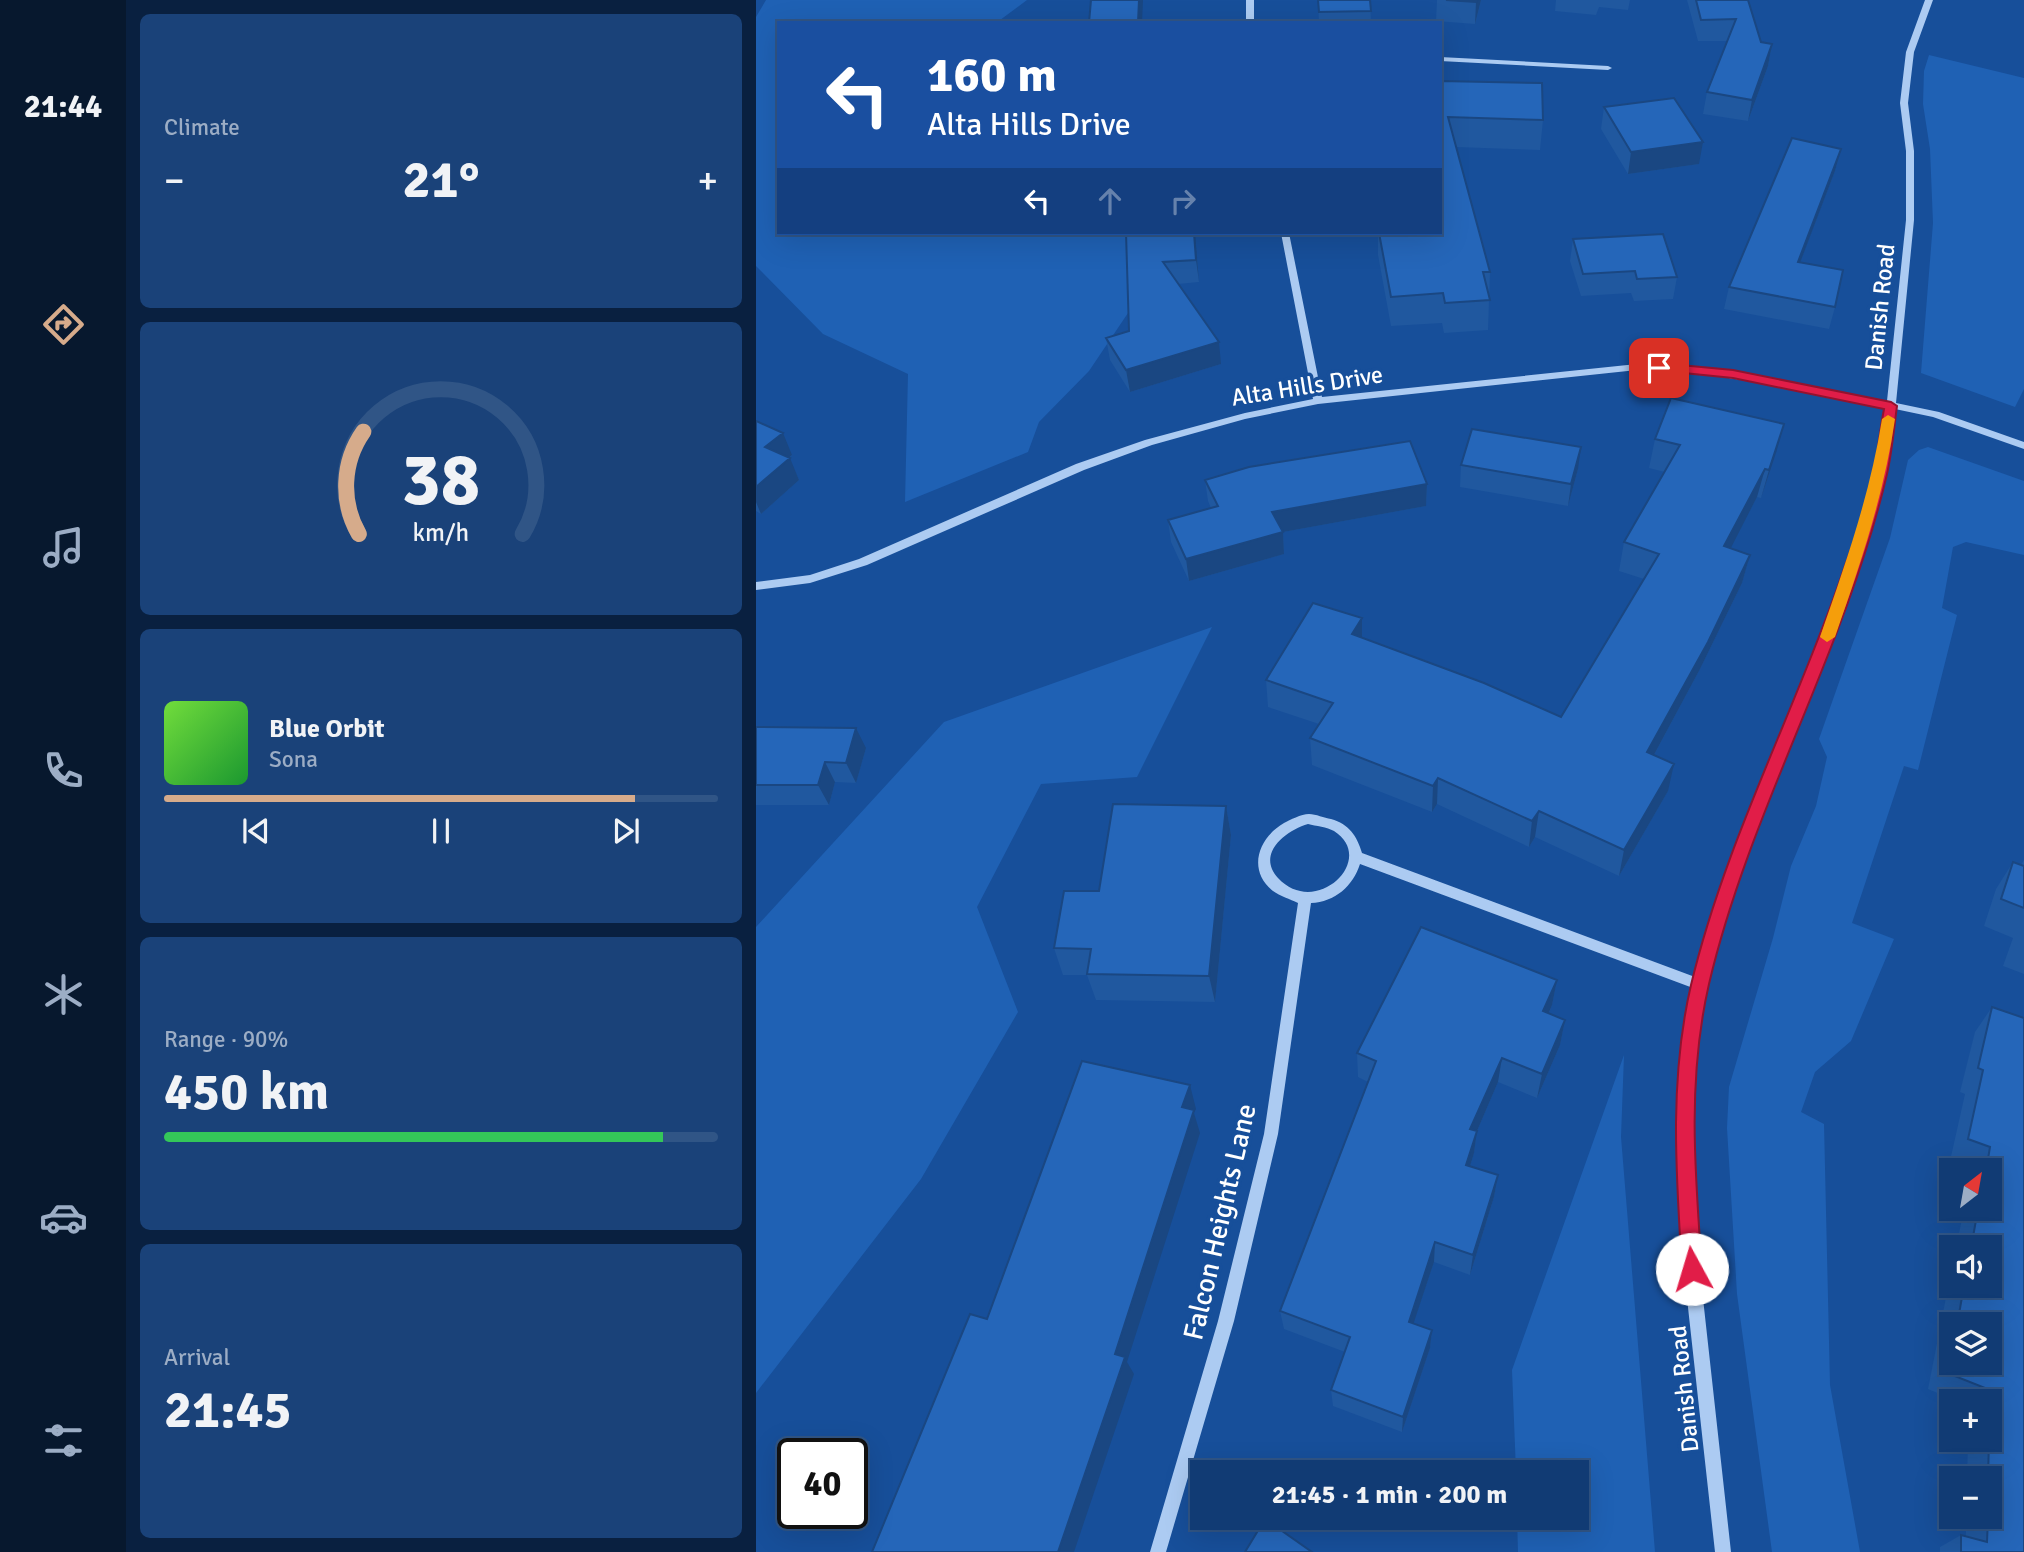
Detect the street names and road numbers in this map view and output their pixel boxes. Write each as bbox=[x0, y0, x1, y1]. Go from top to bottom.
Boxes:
street label: Danish Road bbox=[1858, 242, 1902, 372]
street label: Alta Hills Drive bbox=[1229, 359, 1385, 413]
street label: Falcon Heights Lane bbox=[1176, 1101, 1264, 1343]
street label: Danish Road bbox=[1662, 1324, 1706, 1454]

